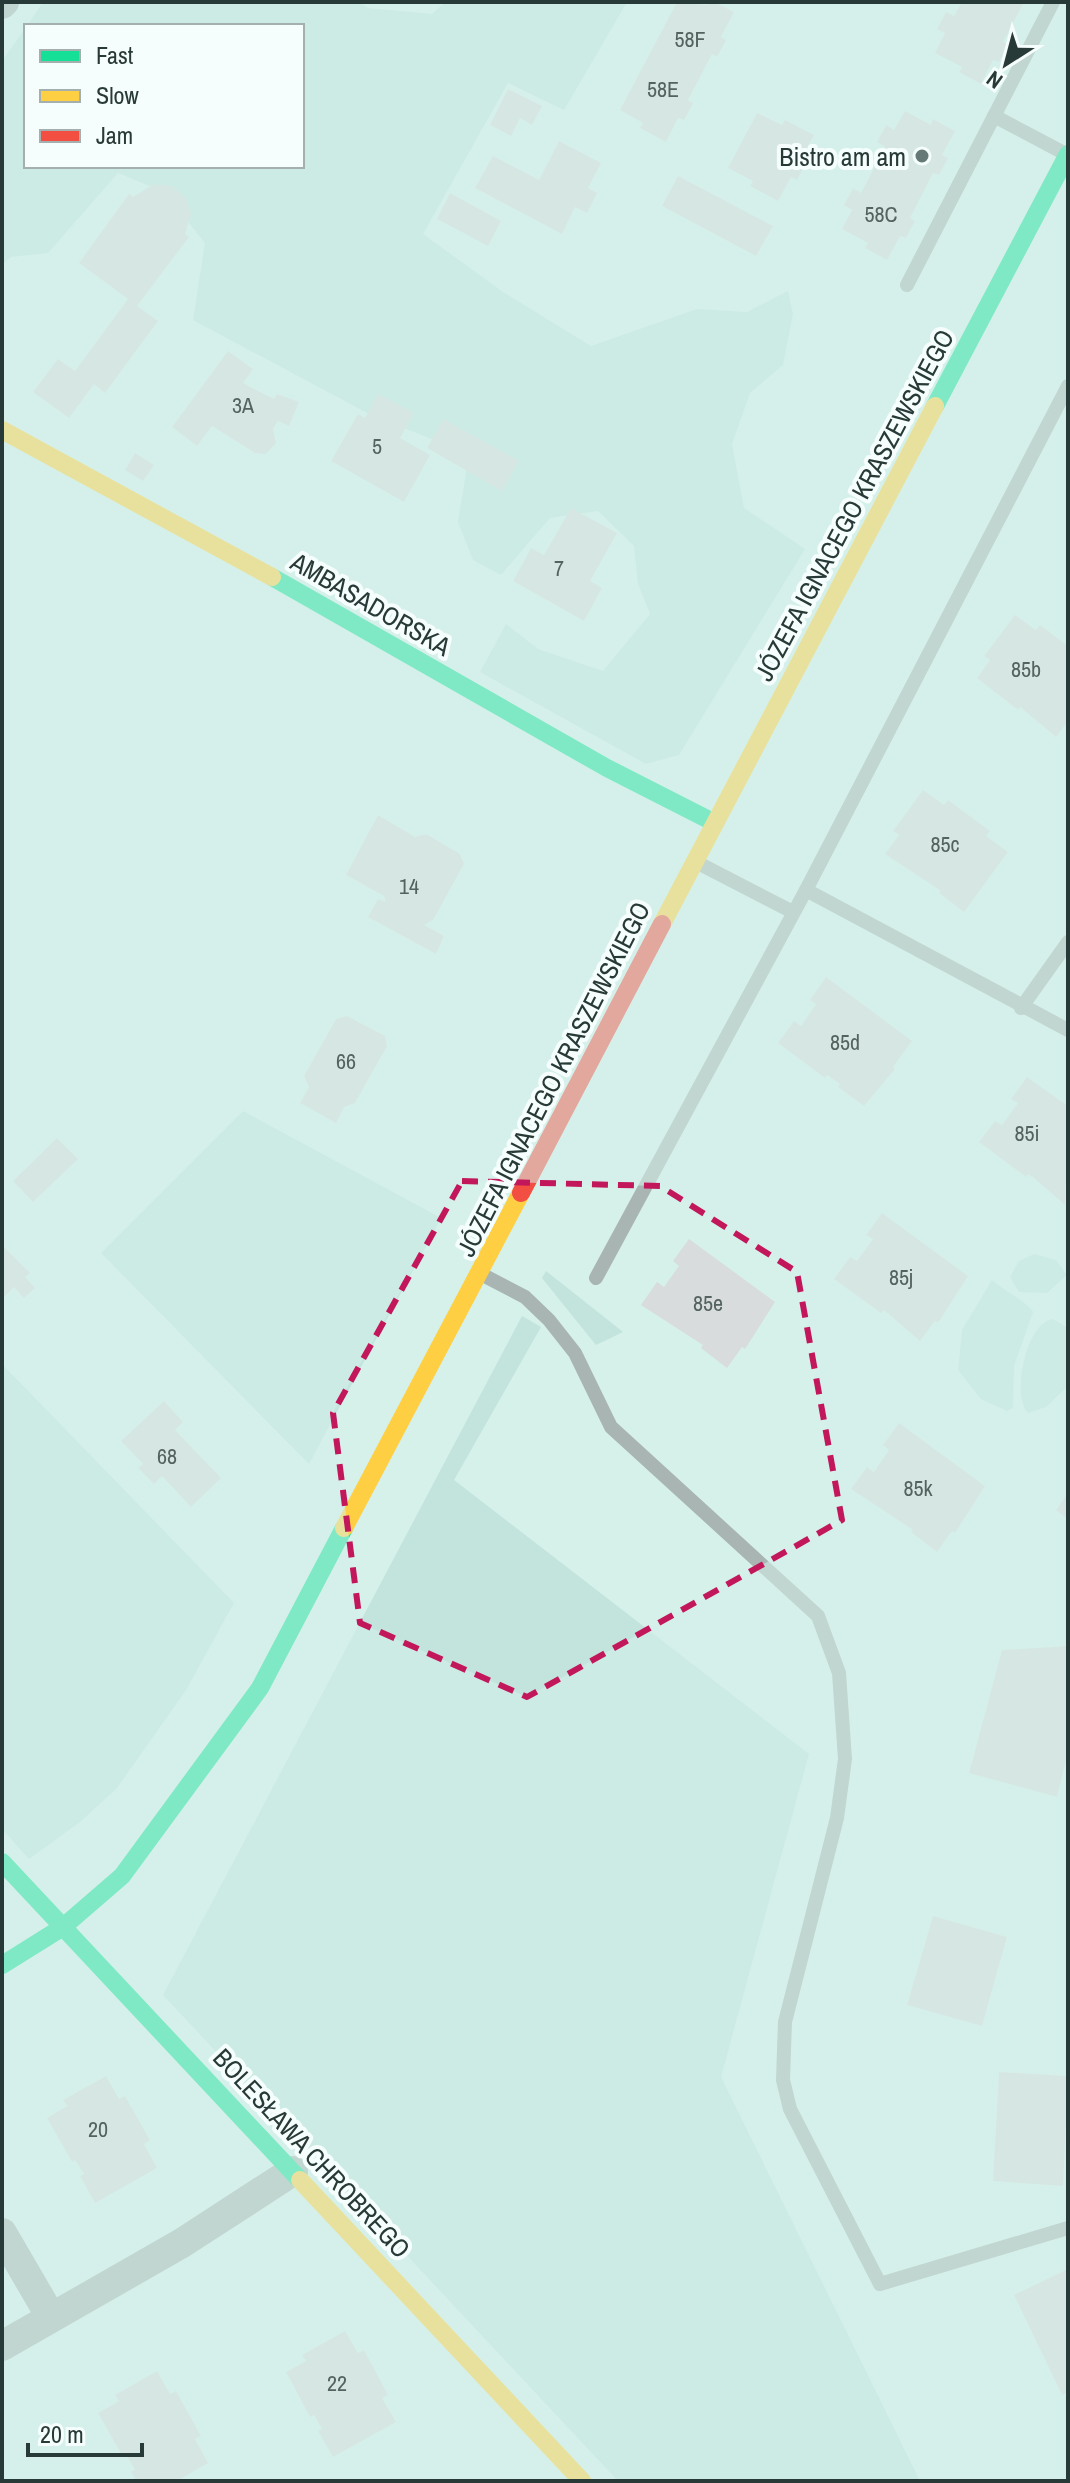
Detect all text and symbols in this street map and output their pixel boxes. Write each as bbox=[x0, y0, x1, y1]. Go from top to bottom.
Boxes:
legend bbox=[24, 24, 304, 168]
house number: 58F bbox=[674, 24, 706, 54]
north arrow bbox=[966, 24, 1046, 104]
text: Fast bbox=[96, 39, 134, 71]
text: N bbox=[980, 64, 1008, 96]
house number: 58E bbox=[647, 74, 679, 104]
text: Slow bbox=[96, 79, 139, 111]
text: Jam bbox=[96, 119, 133, 151]
place label: Bistro am am bbox=[779, 139, 906, 174]
marker: Bistro am am bbox=[913, 147, 931, 165]
house number: 58C bbox=[864, 199, 898, 229]
street label: JÓZEFA IGNACEGO KRASZEWSKIEGO bbox=[746, 323, 962, 687]
house number: 3A bbox=[232, 390, 255, 420]
house number: 5 bbox=[372, 431, 382, 461]
street label: AMBASADORSKA bbox=[284, 544, 458, 664]
house number: 7 bbox=[554, 553, 564, 583]
house number: 85b bbox=[1011, 654, 1041, 684]
house number: 85c bbox=[930, 829, 960, 859]
house number: 14 bbox=[399, 871, 419, 901]
street label: JÓZEFA IGNACEGO KRASZEWSKIEGO bbox=[448, 896, 658, 1262]
house number: 85d bbox=[830, 1027, 860, 1057]
house number: 66 bbox=[336, 1046, 356, 1076]
house number: 85i bbox=[1014, 1118, 1040, 1148]
house number: 85j bbox=[889, 1262, 913, 1292]
house number: 85e bbox=[693, 1288, 723, 1318]
house number: 68 bbox=[157, 1441, 177, 1471]
house number: 85k bbox=[903, 1473, 934, 1503]
street label: BOLESŁAWA CHROBREGO bbox=[206, 2041, 418, 2265]
house number: 20 bbox=[88, 2114, 108, 2144]
house number: 22 bbox=[327, 2368, 347, 2398]
scale bar bbox=[28, 2407, 142, 2457]
text: 20 m bbox=[40, 2418, 84, 2450]

